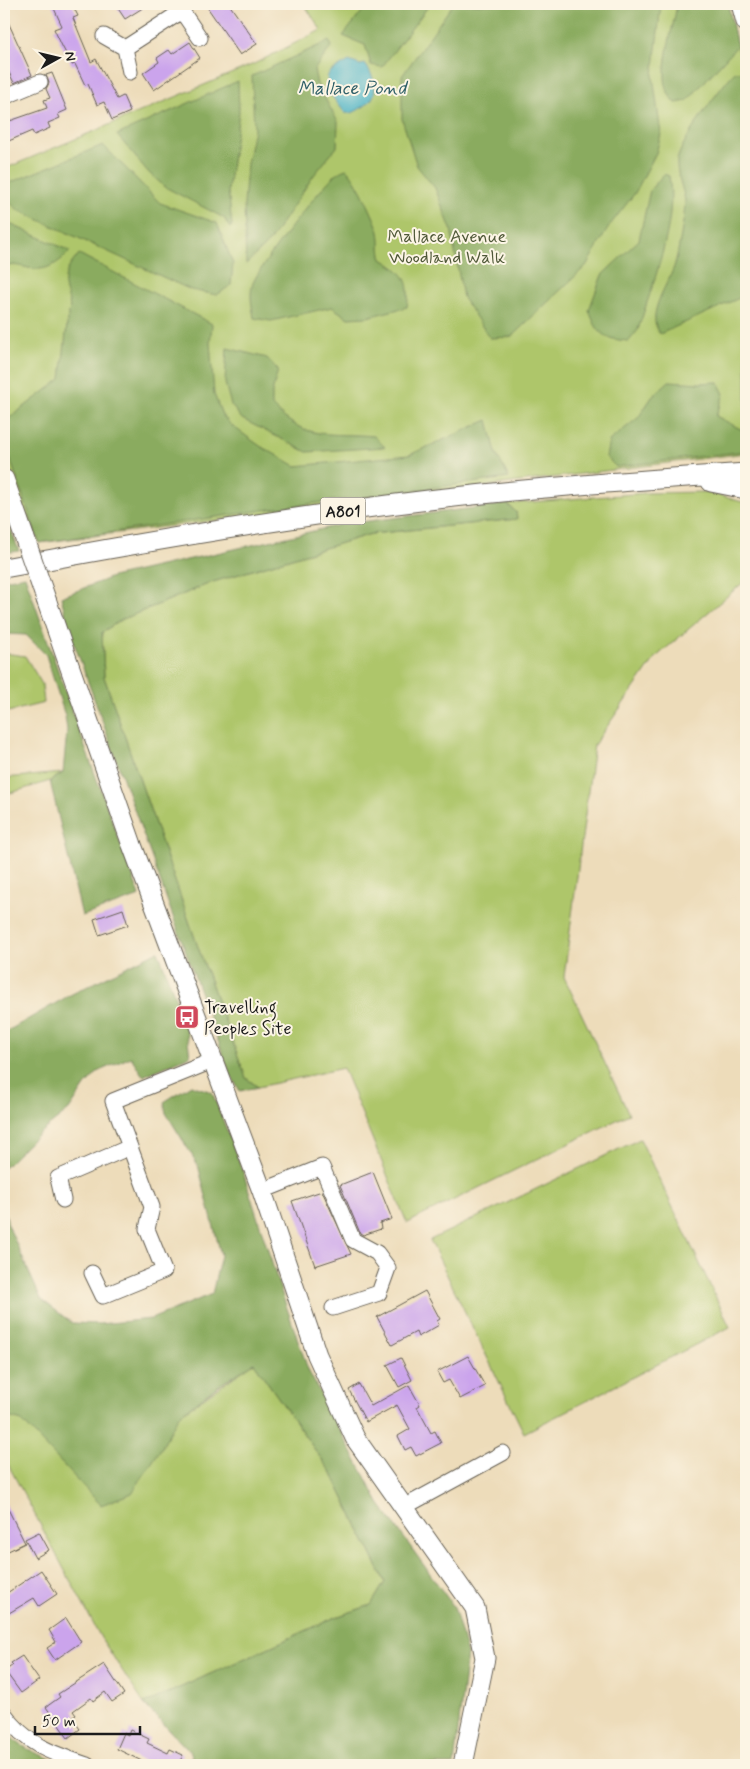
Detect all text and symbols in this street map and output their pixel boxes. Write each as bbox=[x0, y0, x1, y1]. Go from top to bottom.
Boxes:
north arrow bbox=[32, 32, 82, 82]
text: N bbox=[60, 50, 79, 62]
water label: Mallace Pond bbox=[298, 76, 409, 101]
park label: Mallace Avenue Woodland Walk bbox=[388, 225, 507, 270]
road number: A801 bbox=[320, 498, 366, 524]
place label: Travelling Peoples Site bbox=[204, 996, 292, 1041]
bus stop icon: Travelling Peoples Site bbox=[174, 1004, 200, 1030]
scale bar bbox=[35, 1704, 140, 1736]
text: 50 m bbox=[42, 1712, 76, 1732]

